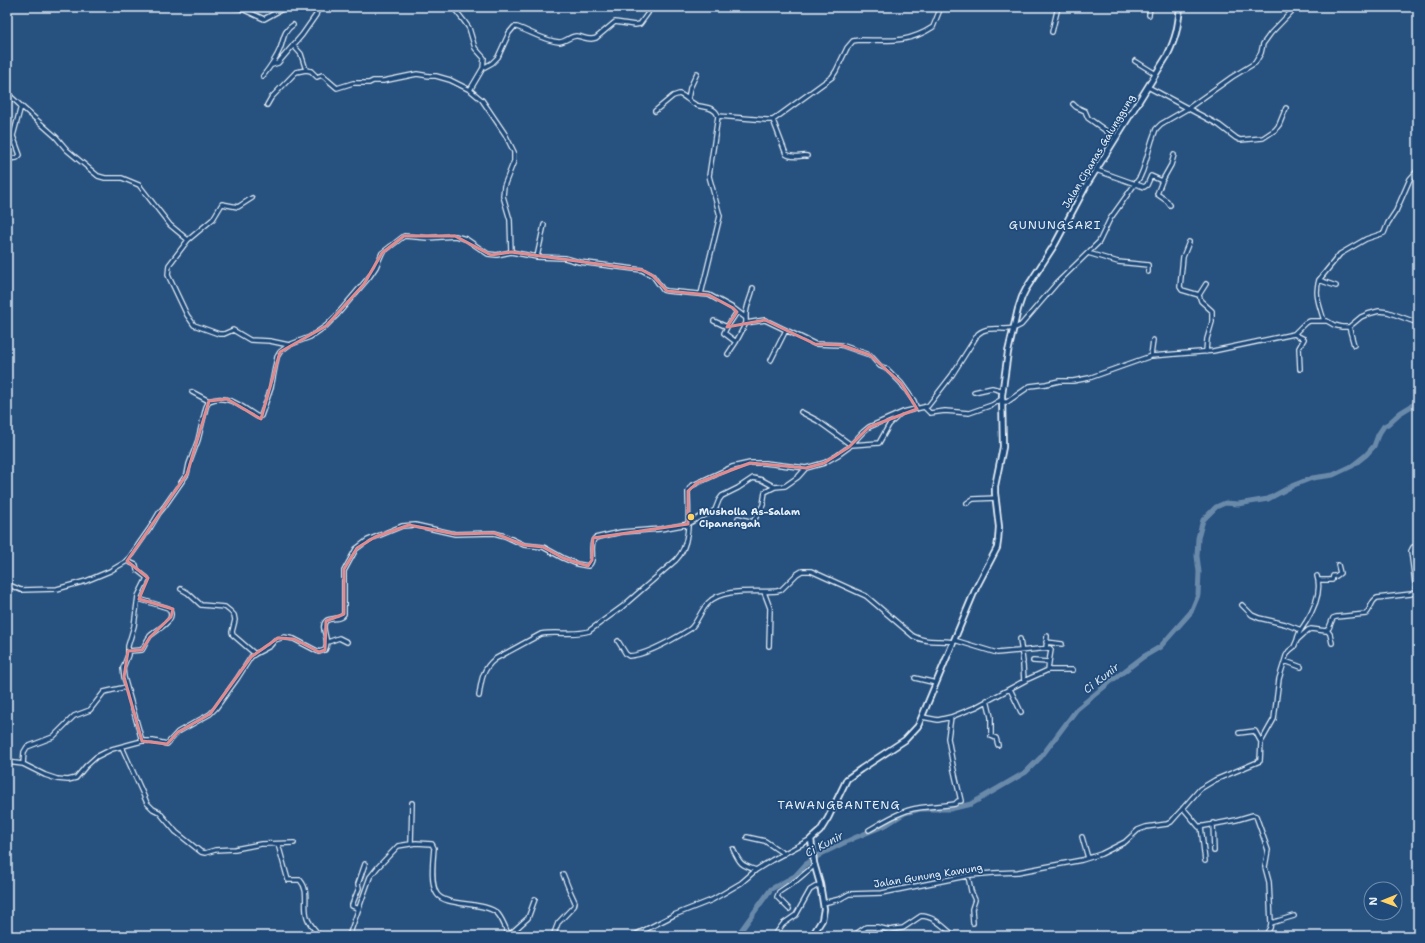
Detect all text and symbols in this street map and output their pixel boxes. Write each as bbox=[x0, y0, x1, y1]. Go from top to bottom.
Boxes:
street label: Jalan Cipanas Galunggung bbox=[1059, 92, 1138, 211]
district label: GUNUNGSARI bbox=[1009, 217, 1101, 233]
place label: Musholla As-Salam Cipanengah bbox=[699, 505, 800, 530]
marker: Musholla As-Salam Cipanengah bbox=[686, 512, 696, 522]
water label: Ci Kunir bbox=[1080, 659, 1123, 697]
district label: TAWANGBANTENG bbox=[778, 797, 900, 813]
water label: Ci Kunir bbox=[802, 828, 847, 861]
street label: Jalan Gunung Kawung bbox=[873, 860, 984, 891]
north arrow bbox=[1363, 881, 1403, 921]
text: N bbox=[1366, 896, 1381, 906]

